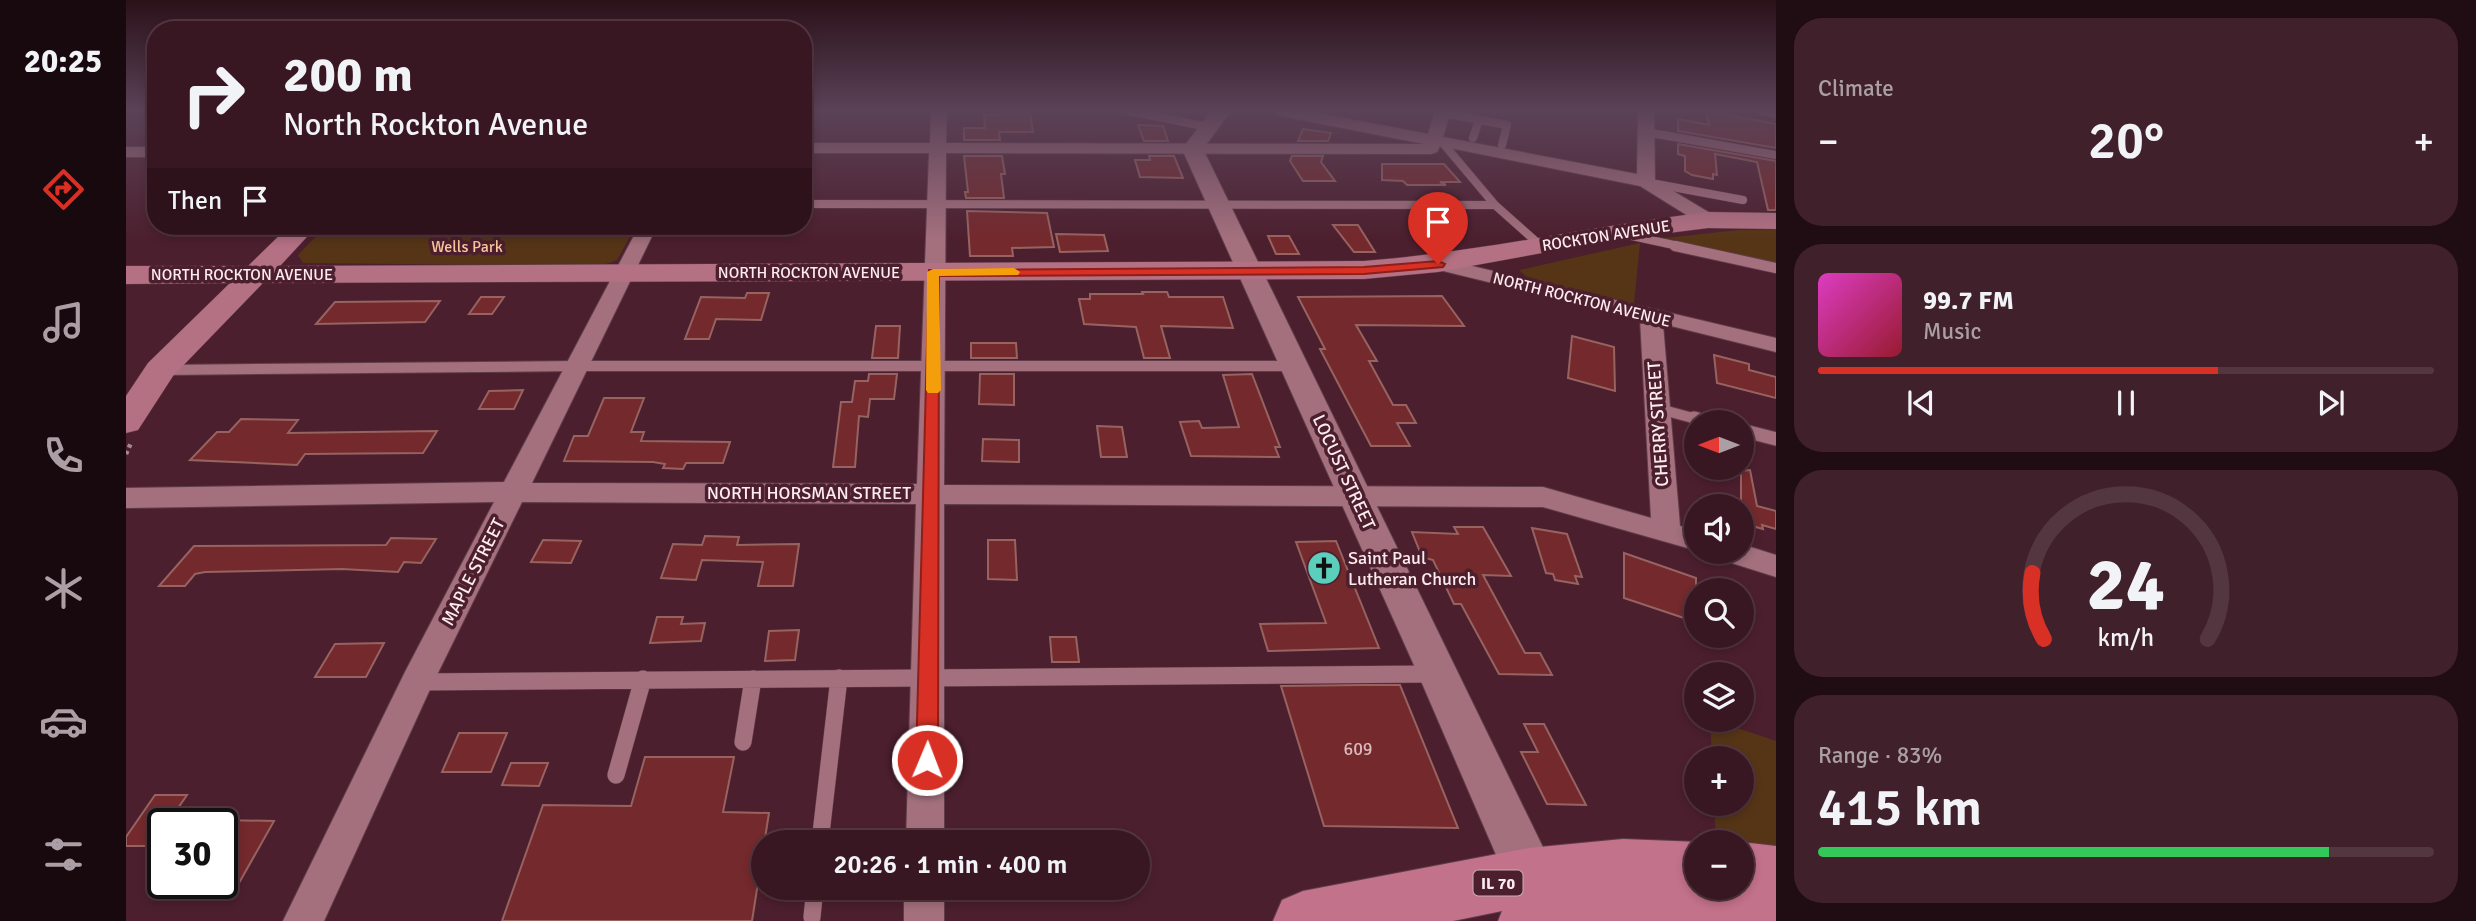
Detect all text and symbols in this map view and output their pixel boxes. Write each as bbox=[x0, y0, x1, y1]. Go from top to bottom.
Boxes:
text: 20:25 bbox=[24, 42, 102, 81]
text: 200 m bbox=[283, 45, 413, 105]
icon: right bbox=[168, 49, 259, 140]
text: Climate bbox=[1818, 74, 1894, 103]
text: North Rockton Avenue bbox=[283, 105, 588, 144]
text: 20° bbox=[2088, 109, 2164, 173]
text: − bbox=[1818, 118, 1839, 165]
text: + bbox=[2413, 118, 2434, 165]
icon: directions bbox=[39, 165, 88, 214]
icon: arrive bbox=[236, 182, 274, 220]
text: Then bbox=[168, 185, 222, 217]
pin bbox=[1408, 192, 1468, 264]
icon: arrive bbox=[1419, 203, 1457, 241]
street label: ROCKTON AVENUE bbox=[1541, 216, 1672, 256]
park label: Wells Park bbox=[431, 237, 503, 257]
street label: NORTH ROCKTON AVENUE bbox=[718, 263, 900, 283]
street label: NORTH ROCKTON AVENUE bbox=[151, 265, 333, 285]
street label: NORTH ROCKTON AVENUE bbox=[1491, 268, 1673, 332]
text: 99.7 FM bbox=[1923, 285, 2014, 317]
icon: music bbox=[39, 298, 88, 347]
text: Music bbox=[1923, 317, 1981, 346]
street label: CHERRY STREET bbox=[1643, 360, 1673, 488]
icon: previous bbox=[1902, 384, 1940, 422]
icon: pause bbox=[2107, 384, 2145, 422]
icon: next bbox=[2312, 384, 2350, 422]
north arrow bbox=[1684, 410, 1754, 480]
map controls bbox=[1684, 410, 1754, 900]
street label: LOCUST STREET bbox=[1308, 411, 1380, 533]
icon: phone bbox=[39, 431, 88, 480]
street label: NORTH HORSMAN STREET bbox=[707, 482, 911, 504]
button: sound bbox=[1684, 494, 1754, 564]
street label: MAPLE STREET bbox=[437, 515, 510, 629]
text: 24 bbox=[2087, 542, 2165, 631]
place label: Saint Paul Lutheran Church bbox=[1348, 547, 1476, 590]
church icon: Saint Paul Lutheran Church bbox=[1305, 549, 1343, 587]
icon: climate bbox=[39, 564, 88, 613]
button: search bbox=[1684, 578, 1754, 648]
text: km/h bbox=[2098, 622, 2154, 653]
button: layers bbox=[1684, 662, 1754, 732]
icon: car bbox=[39, 697, 88, 746]
position arrow bbox=[890, 723, 964, 797]
house number: 609 bbox=[1343, 738, 1373, 760]
text: Range · 83% bbox=[1818, 741, 1942, 770]
button: + bbox=[1684, 746, 1754, 816]
text: 415 km bbox=[1818, 776, 1982, 840]
speed limit sign: 30 bbox=[147, 808, 238, 899]
icon: filters bbox=[39, 830, 88, 879]
button: − bbox=[1684, 830, 1754, 900]
text: 20:26 · 1 min · 400 m bbox=[834, 849, 1067, 881]
road number: IL 70 bbox=[1474, 870, 1522, 896]

